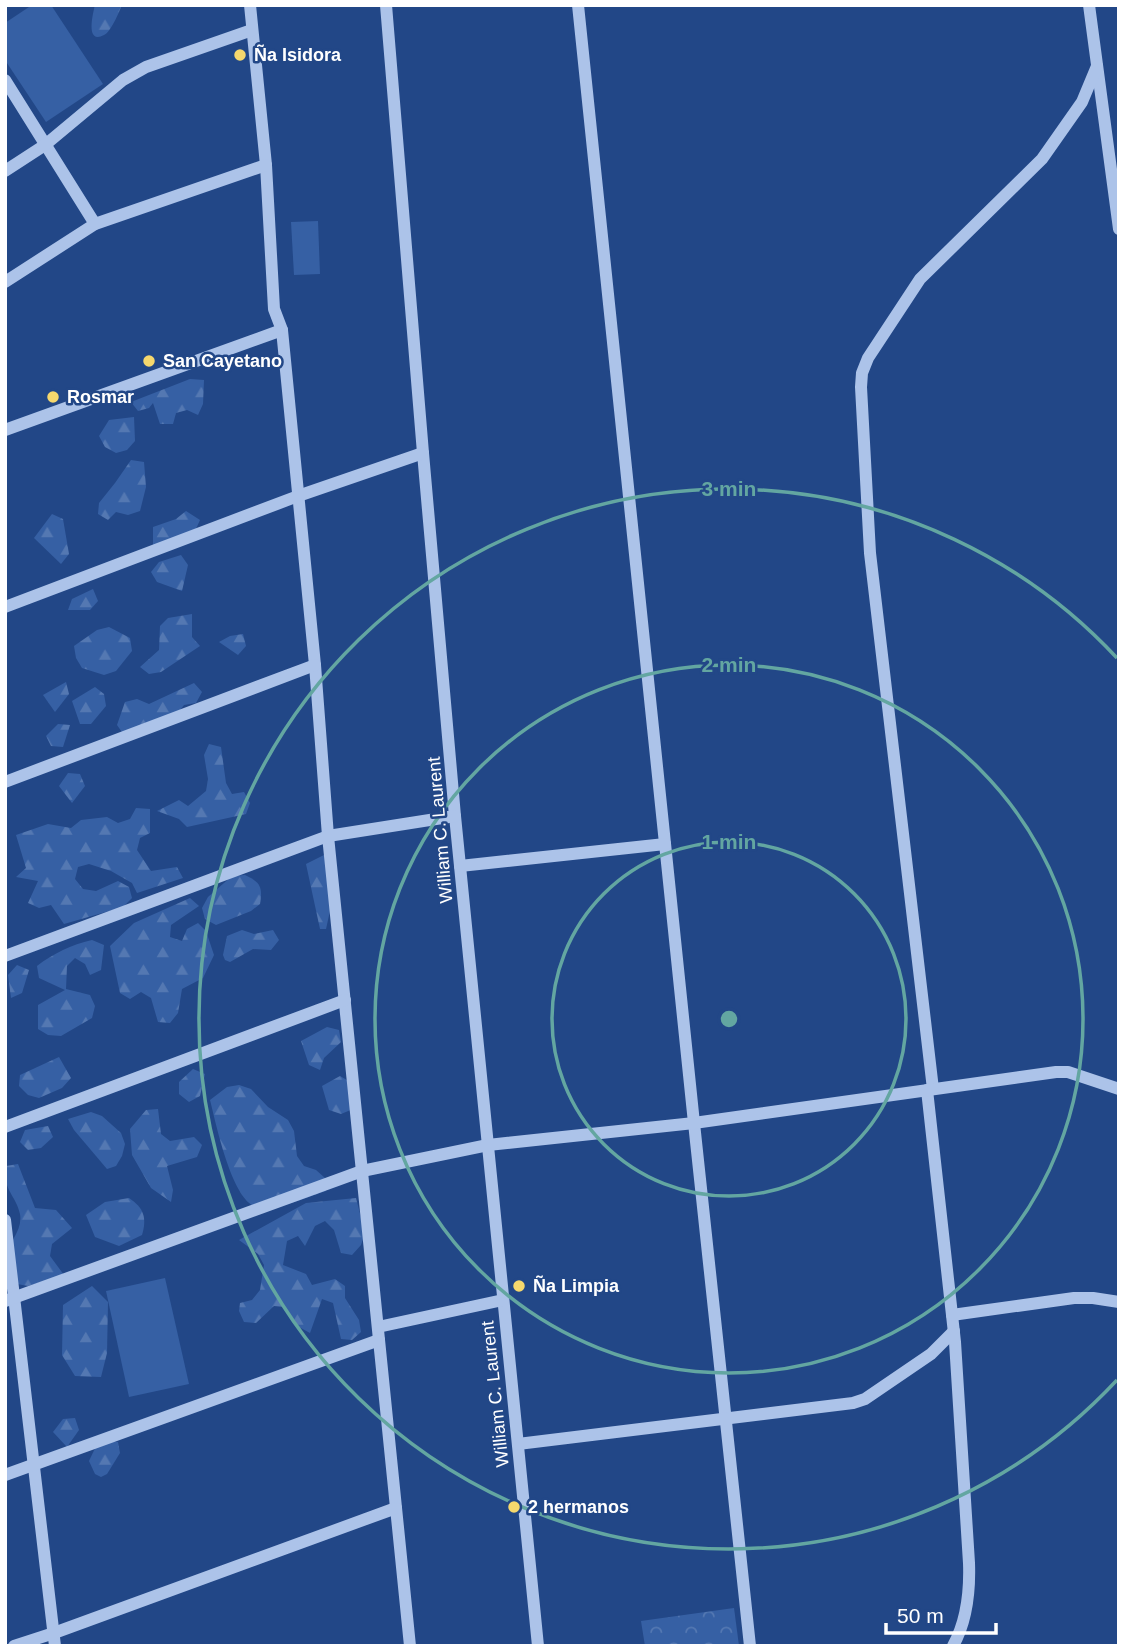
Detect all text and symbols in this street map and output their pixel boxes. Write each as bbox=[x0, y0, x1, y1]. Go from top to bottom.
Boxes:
place label: Ña Isidora bbox=[254, 44, 342, 65]
marker: Ña Isidora bbox=[232, 47, 248, 63]
place label: San Cayetano bbox=[163, 351, 282, 371]
marker: San Cayetano bbox=[141, 353, 157, 369]
place label: Rosmar bbox=[67, 387, 134, 407]
marker: Rosmar bbox=[45, 389, 61, 405]
text: 3 min bbox=[702, 477, 756, 500]
text: 2 min bbox=[702, 653, 756, 676]
street label: William C. Laurent bbox=[424, 756, 456, 904]
text: 1 min bbox=[702, 830, 756, 853]
centre of rings bbox=[717, 1007, 741, 1031]
place label: Ña Limpia bbox=[533, 1275, 620, 1296]
marker: Ña Limpia bbox=[511, 1278, 527, 1294]
street label: William C. Laurent bbox=[477, 1320, 513, 1468]
place label: 2 hermanos bbox=[528, 1497, 629, 1517]
marker: 2 hermanos bbox=[506, 1499, 522, 1515]
scale bar bbox=[886, 1592, 996, 1636]
text: 50 m bbox=[897, 1604, 944, 1627]

